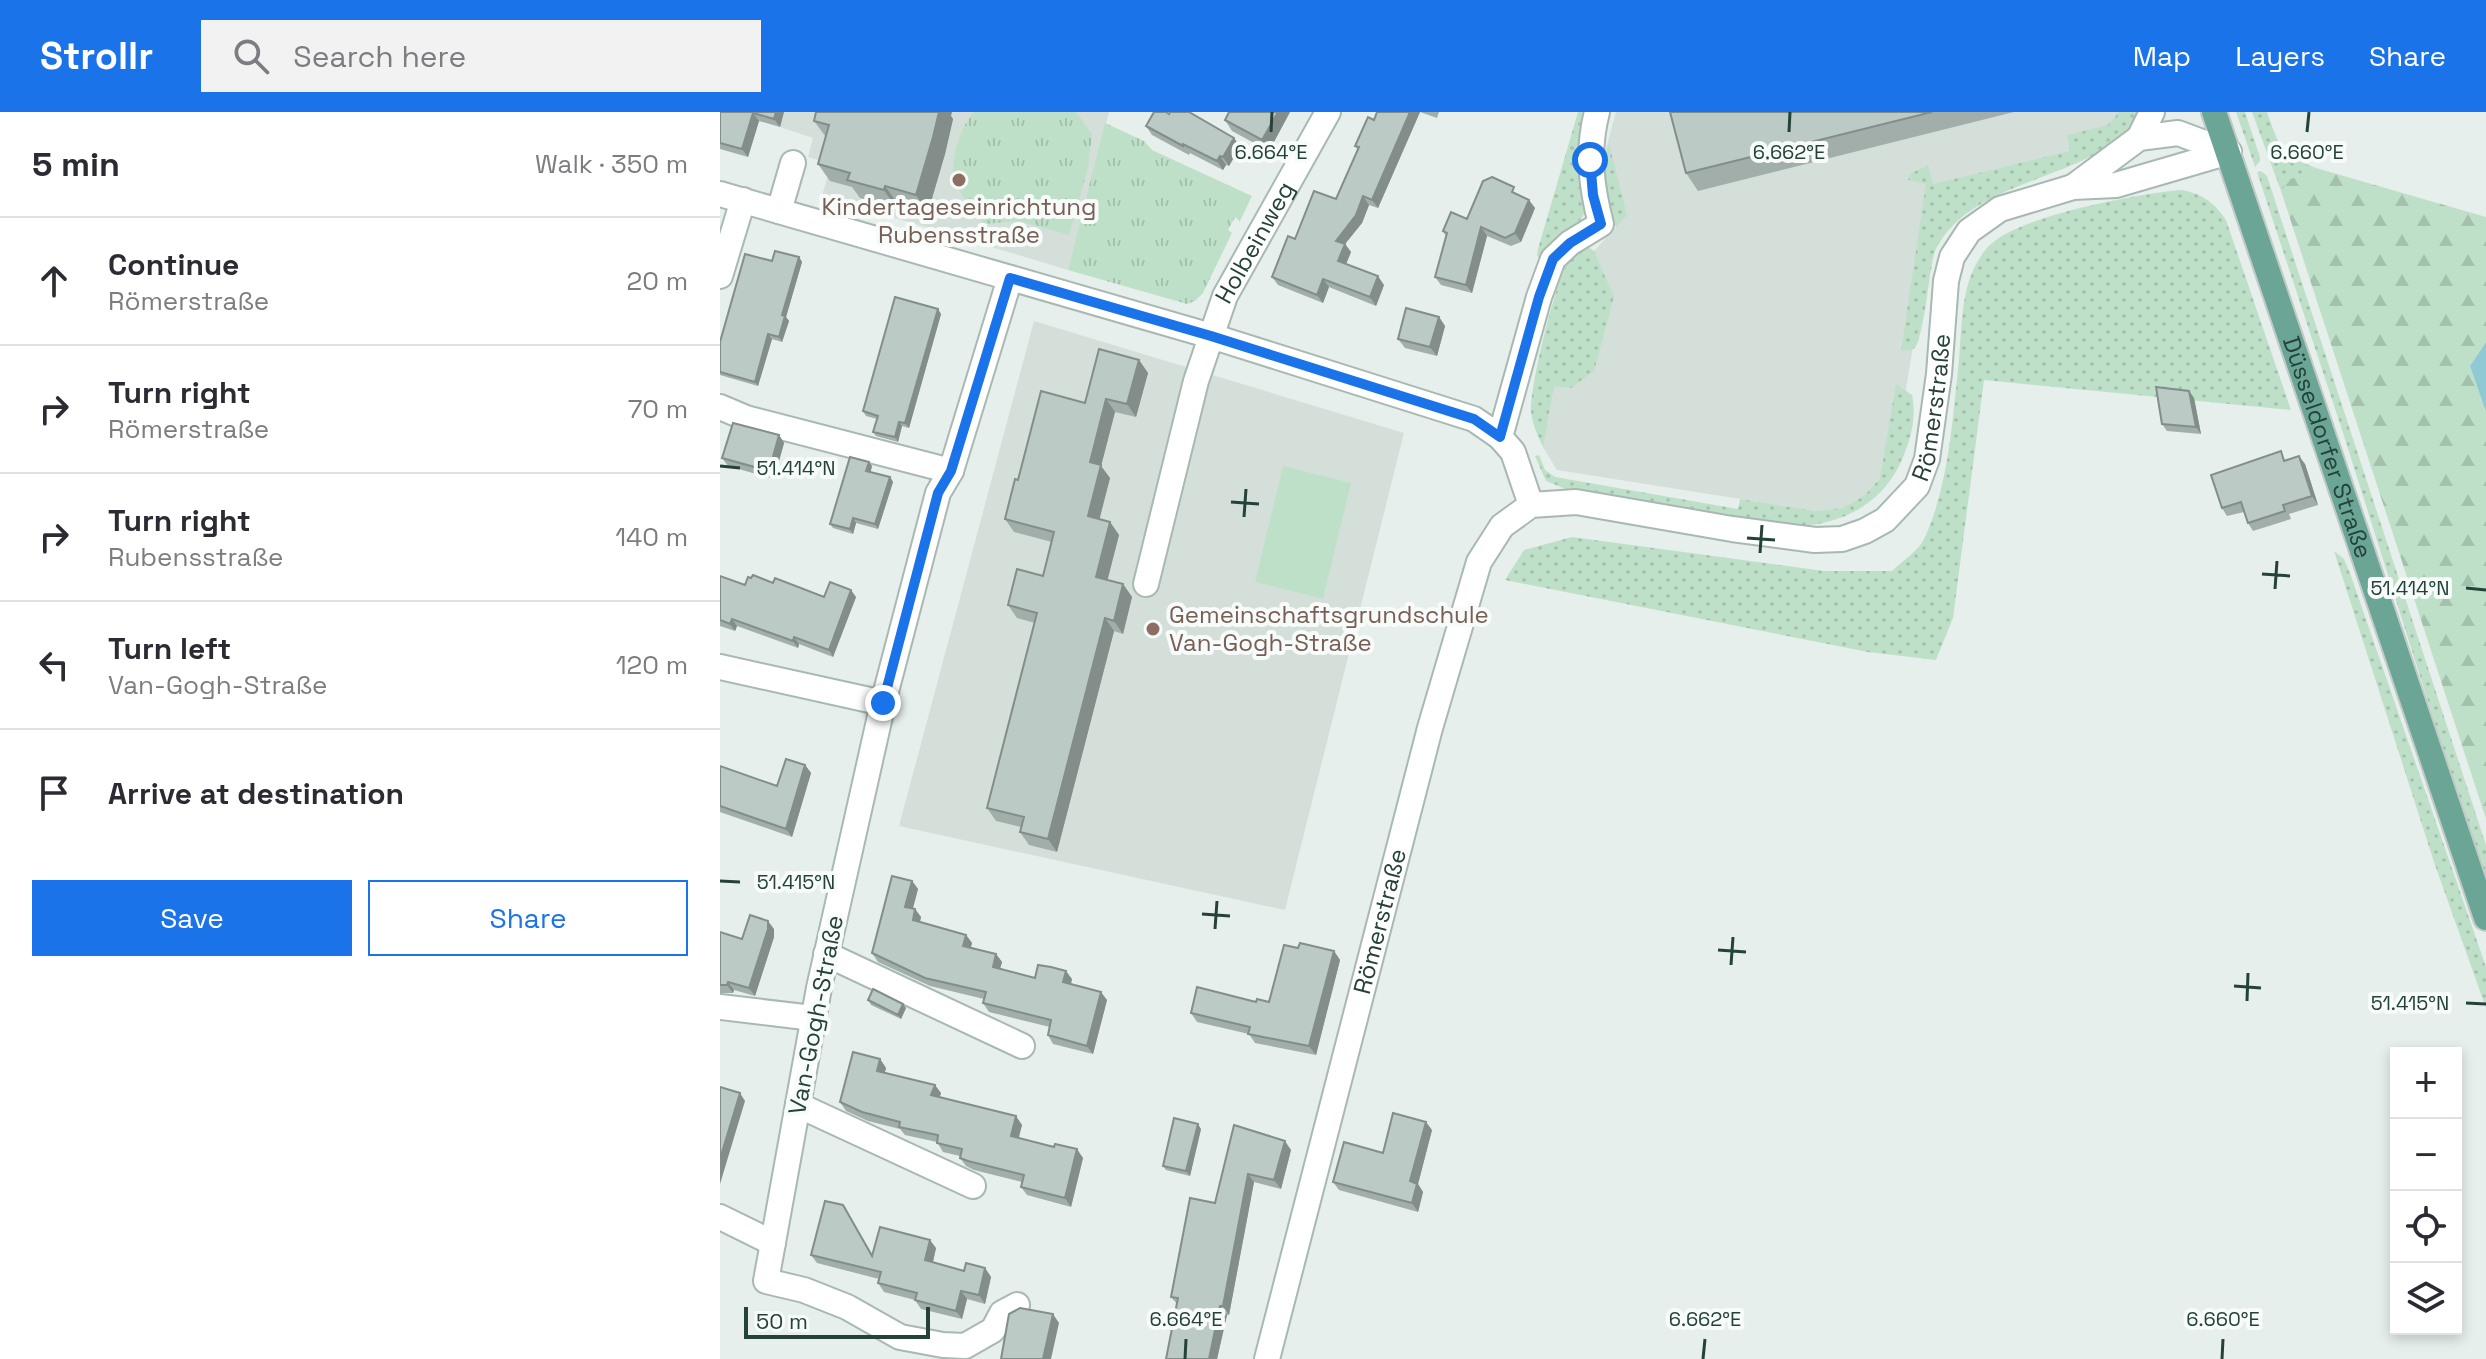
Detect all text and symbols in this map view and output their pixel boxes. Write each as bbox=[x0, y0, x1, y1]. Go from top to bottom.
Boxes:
search box bbox=[201, 20, 761, 92]
text: Strollr bbox=[40, 32, 153, 80]
icon: search bbox=[229, 34, 273, 78]
text: Search here bbox=[293, 37, 466, 76]
text: Map bbox=[2133, 38, 2191, 74]
text: Layers bbox=[2235, 38, 2325, 74]
text: Share bbox=[2369, 38, 2446, 74]
text: 6.664°E bbox=[1235, 139, 1307, 165]
text: 6.662°E bbox=[1753, 139, 1825, 165]
text: 6.660°E bbox=[2270, 139, 2344, 165]
route start bbox=[1572, 142, 1608, 178]
text: 5 min bbox=[32, 143, 120, 186]
text: Walk · 350 m bbox=[535, 147, 688, 181]
marker: Kindertageseinrichtung Rubensstraße bbox=[950, 171, 968, 189]
street label: Holbeinweg bbox=[1208, 176, 1301, 309]
place label: Kindertageseinrichtung Rubensstraße bbox=[822, 191, 1096, 250]
text: Continue bbox=[108, 245, 239, 284]
icon: ahead bbox=[32, 259, 76, 303]
text: 20 m bbox=[627, 264, 688, 298]
text: Römerstraße bbox=[108, 284, 269, 318]
street label: Römerstraße bbox=[1904, 332, 1957, 485]
street label: Düsseldorfer Straße bbox=[2276, 332, 2380, 562]
text: Turn right bbox=[108, 373, 251, 412]
icon: right bbox=[32, 387, 76, 431]
text: 70 m bbox=[628, 392, 688, 426]
text: Römerstraße bbox=[108, 412, 269, 446]
text: 51.414°N bbox=[757, 455, 835, 481]
text: Turn right bbox=[108, 501, 251, 540]
icon: right bbox=[32, 515, 76, 559]
text: 140 m bbox=[615, 520, 688, 554]
text: Rubensstraße bbox=[108, 540, 284, 574]
text: 51.414°N bbox=[2371, 575, 2449, 601]
place label: Gemeinschaftsgrundschule Van-Gogh-Straße bbox=[1169, 599, 1489, 658]
marker: Gemeinschaftsgrundschule Van-Gogh-Straße bbox=[1144, 620, 1162, 638]
text: Turn left bbox=[108, 629, 231, 668]
icon: left bbox=[32, 643, 76, 687]
text: 120 m bbox=[616, 648, 688, 682]
text: Van-Gogh-Straße bbox=[108, 668, 328, 702]
route end bbox=[865, 685, 901, 721]
icon: arrive bbox=[32, 771, 76, 815]
text: Arrive at destination bbox=[108, 774, 404, 813]
street label: Römerstraße bbox=[1346, 845, 1413, 997]
text: 51.415°N bbox=[757, 869, 835, 895]
button: Save bbox=[32, 880, 352, 956]
button: Share bbox=[368, 880, 688, 956]
street label: Van-Gogh-Straße bbox=[781, 912, 850, 1117]
text: 51.415°N bbox=[2371, 990, 2449, 1016]
map controls bbox=[2390, 1047, 2462, 1335]
button: + bbox=[2390, 1047, 2462, 1119]
button: − bbox=[2390, 1119, 2462, 1191]
button: locate bbox=[2390, 1191, 2462, 1263]
button: layers bbox=[2390, 1263, 2462, 1335]
scale bar bbox=[744, 1303, 930, 1339]
text: 6.664°E bbox=[1150, 1306, 1222, 1332]
text: 6.662°E bbox=[1669, 1306, 1741, 1332]
text: 6.660°E bbox=[2186, 1306, 2260, 1332]
text: 50 m bbox=[756, 1307, 808, 1335]

